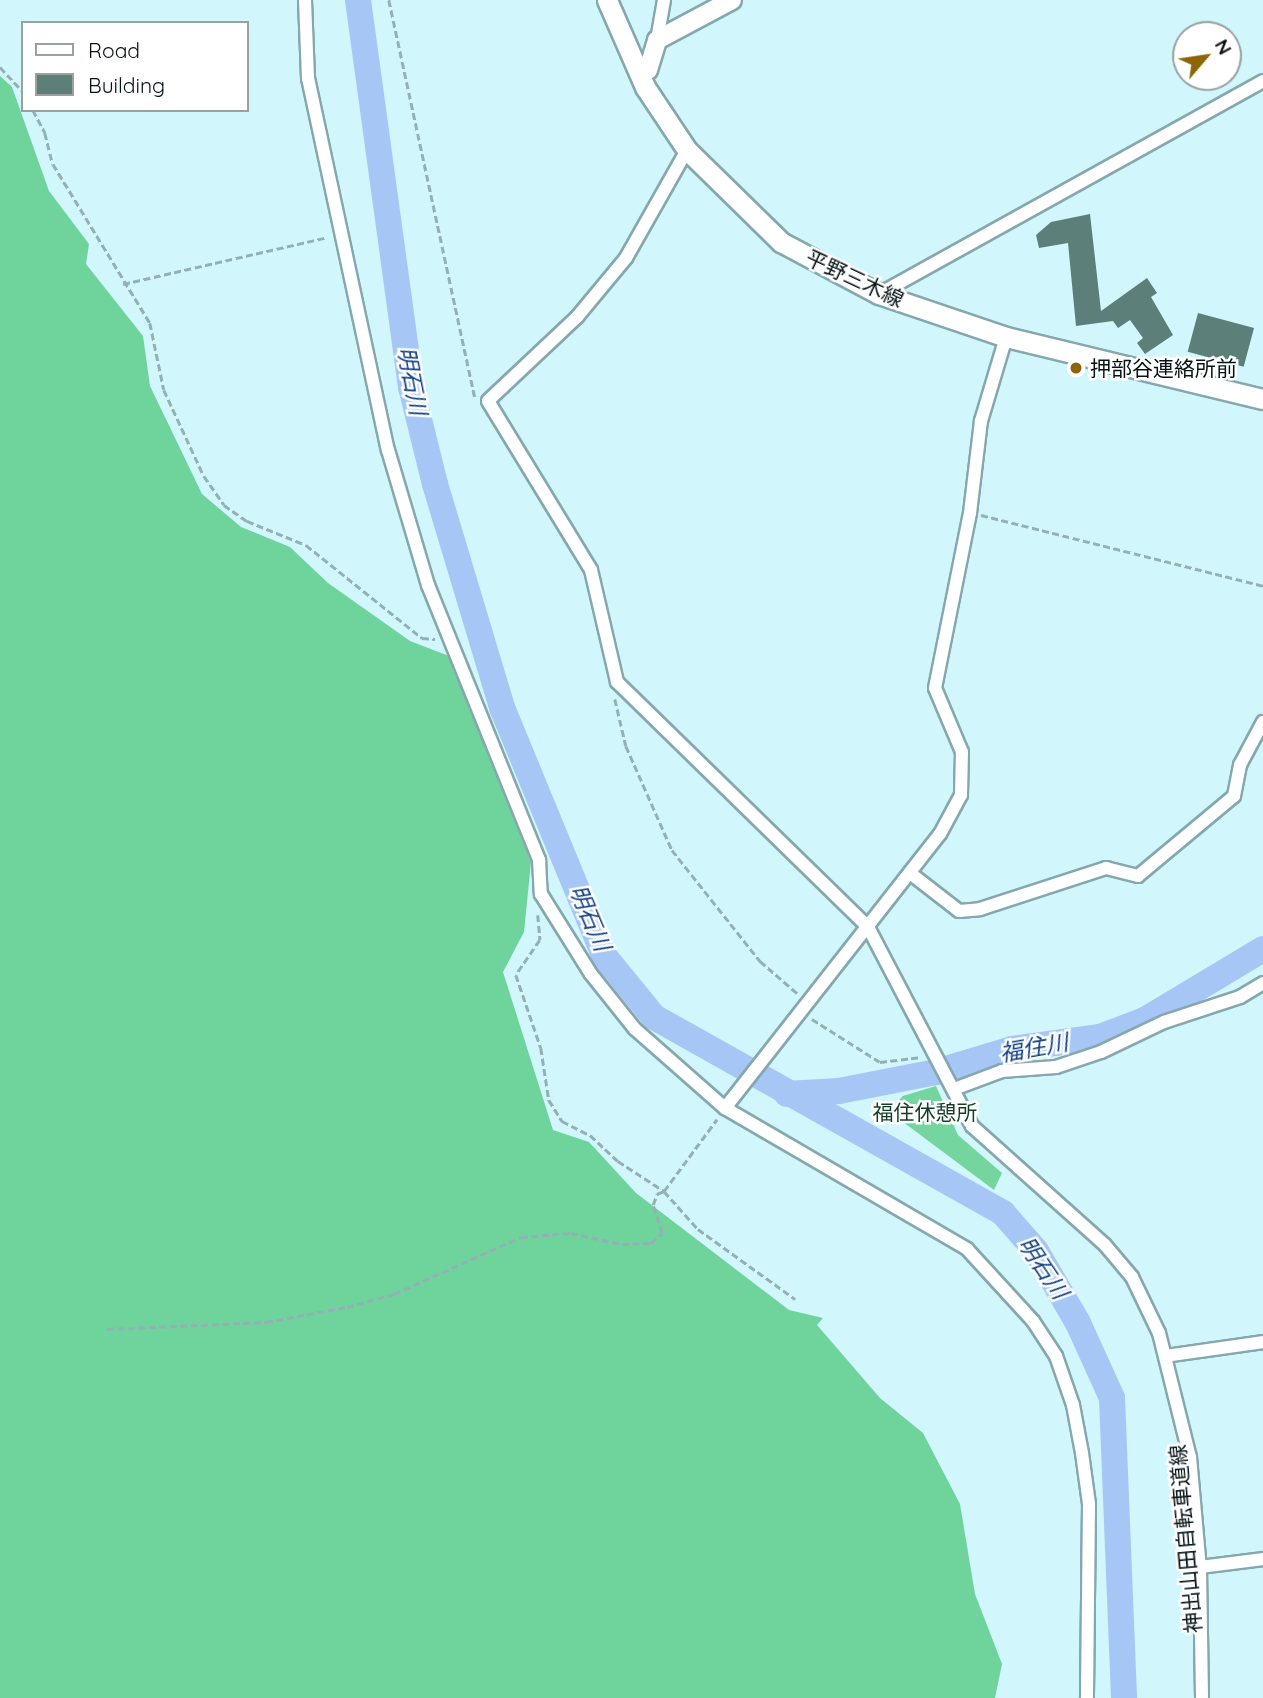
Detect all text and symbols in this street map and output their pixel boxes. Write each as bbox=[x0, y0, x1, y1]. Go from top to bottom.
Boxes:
legend bbox=[21, 21, 248, 112]
north arrow bbox=[1172, 21, 1242, 91]
text: N bbox=[1210, 35, 1237, 59]
text: Road bbox=[88, 37, 140, 63]
text: Building bbox=[88, 72, 165, 98]
street label: 平野三木線 bbox=[802, 244, 908, 312]
water label: 明石川 bbox=[392, 345, 432, 417]
place label: 押部谷連絡所前 bbox=[1090, 355, 1237, 381]
marker: 押部谷連絡所前 bbox=[1068, 360, 1084, 376]
water label: 明石川 bbox=[564, 881, 616, 955]
water label: 福住川 bbox=[998, 1028, 1070, 1068]
park label: 福住休憩所 bbox=[873, 1099, 977, 1125]
water label: 明石川 bbox=[1012, 1232, 1074, 1304]
street label: 神出山田自転車道線 bbox=[1164, 1444, 1206, 1634]

